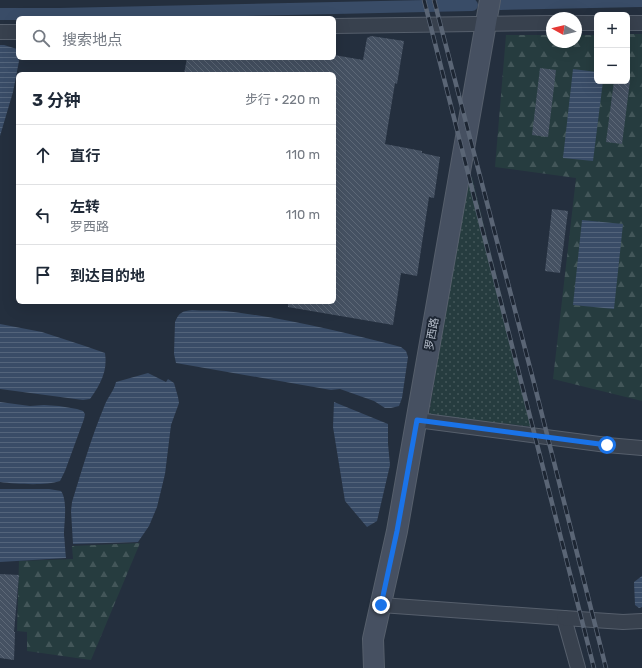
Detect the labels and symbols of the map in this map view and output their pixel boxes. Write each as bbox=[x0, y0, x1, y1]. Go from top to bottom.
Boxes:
north arrow bbox=[546, 12, 582, 48]
street label: 罗西路 bbox=[423, 317, 441, 351]
route start bbox=[598, 436, 616, 454]
route end bbox=[372, 596, 390, 614]

